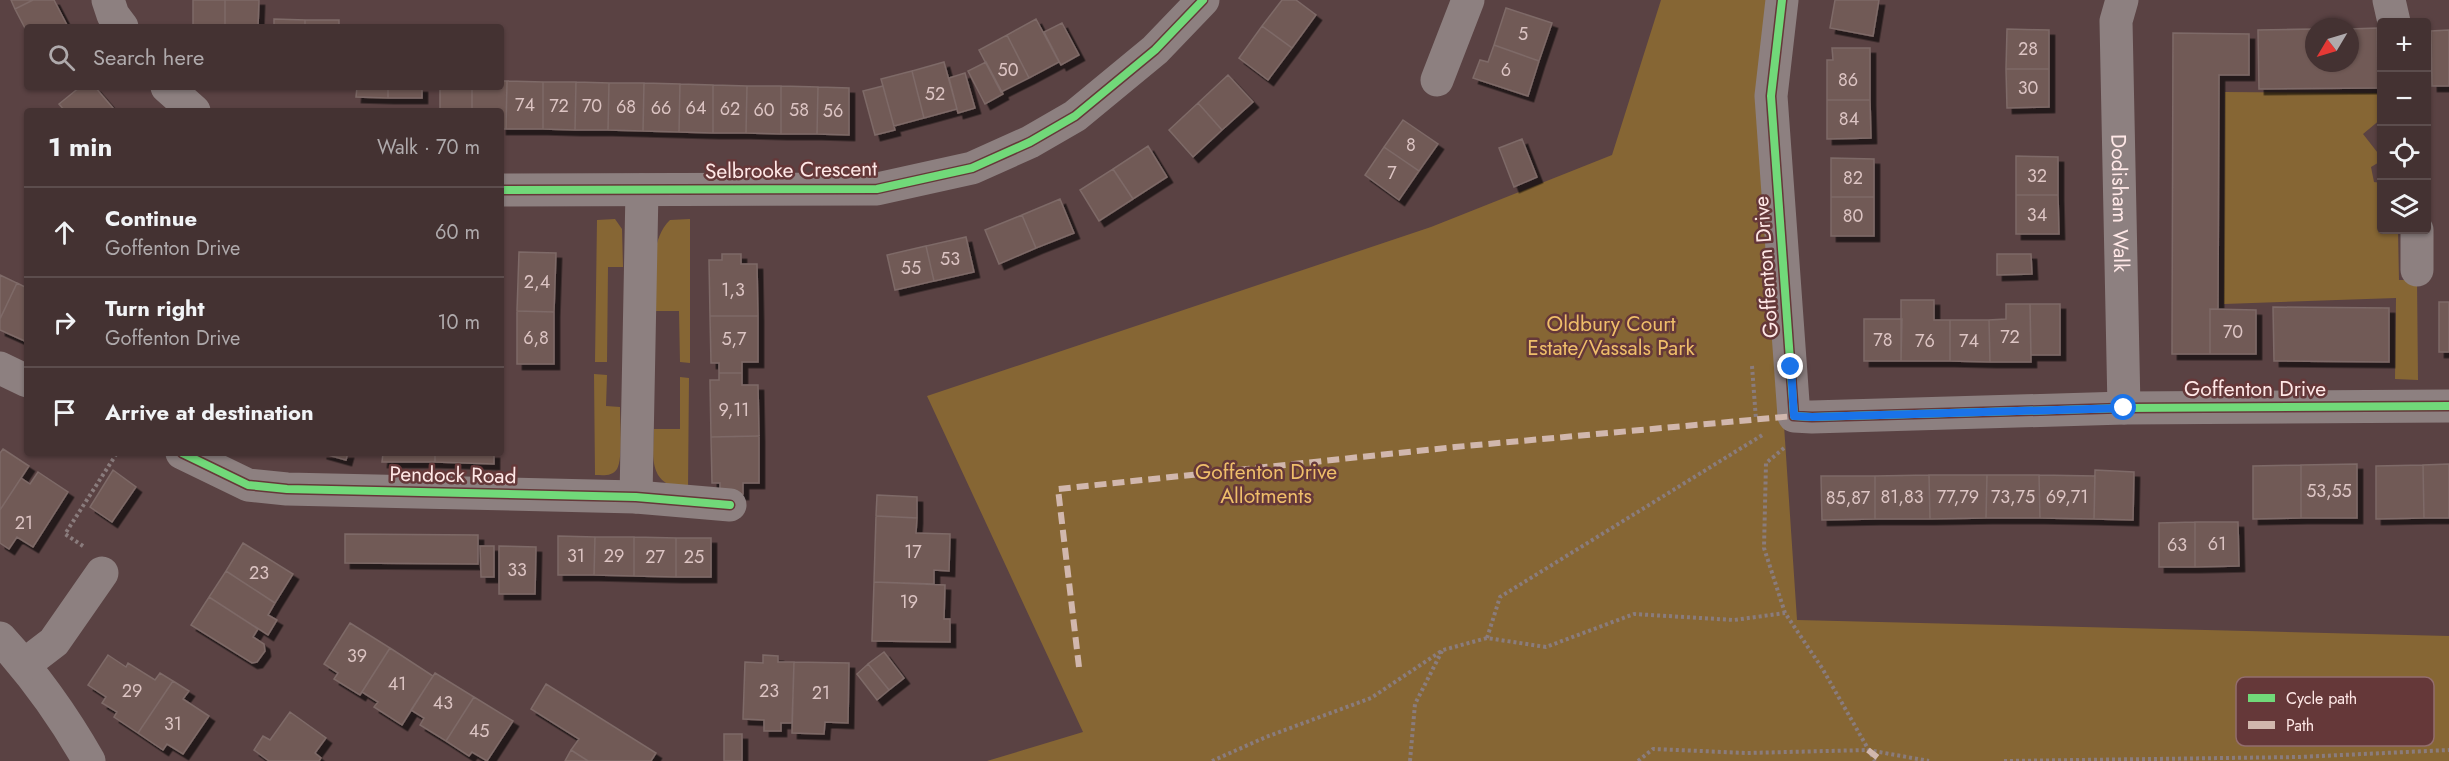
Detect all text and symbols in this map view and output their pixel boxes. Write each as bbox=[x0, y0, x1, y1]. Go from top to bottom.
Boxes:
north arrow bbox=[2305, 18, 2359, 72]
map controls bbox=[2377, 18, 2431, 234]
button: + bbox=[2377, 18, 2431, 72]
house number: 5 bbox=[1518, 21, 1528, 47]
search box bbox=[24, 24, 504, 90]
house number: 28 bbox=[2018, 36, 2038, 62]
icon: search bbox=[45, 41, 78, 74]
text: Search here bbox=[93, 41, 204, 73]
house number: 50 bbox=[998, 57, 1019, 83]
house number: 6 bbox=[1501, 57, 1511, 83]
house number: 86 bbox=[1838, 67, 1858, 93]
button: − bbox=[2377, 72, 2431, 126]
house number: 30 bbox=[2018, 75, 2039, 101]
house number: 52 bbox=[925, 81, 945, 107]
house number: 74 bbox=[515, 92, 535, 118]
house number: 72 bbox=[549, 93, 569, 119]
house number: 70 bbox=[582, 93, 602, 119]
house number: 68 bbox=[616, 94, 636, 120]
house number: 66 bbox=[651, 95, 671, 121]
house number: 64 bbox=[686, 95, 706, 121]
house number: 62 bbox=[720, 96, 740, 122]
house number: 60 bbox=[753, 97, 775, 123]
house number: 58 bbox=[789, 97, 809, 123]
house number: 56 bbox=[823, 98, 843, 124]
house number: 84 bbox=[1839, 106, 1859, 132]
button: locate bbox=[2377, 126, 2431, 180]
text: 1 min bbox=[48, 128, 112, 166]
house number: 8 bbox=[1406, 132, 1416, 158]
text: Walk · 70 m bbox=[377, 133, 480, 162]
street label: Dodisham Walk bbox=[2103, 134, 2136, 273]
street label: Selbrooke Crescent bbox=[705, 153, 877, 187]
house number: 7 bbox=[1387, 160, 1397, 186]
house number: 32 bbox=[2027, 163, 2047, 189]
house number: 82 bbox=[1843, 165, 1863, 191]
button: layers bbox=[2377, 180, 2431, 234]
street label: Goffenton Drive bbox=[1746, 195, 1786, 339]
text: Continue bbox=[105, 202, 197, 234]
house number: 34 bbox=[2027, 202, 2047, 228]
house number: 80 bbox=[1843, 203, 1864, 229]
icon: ahead bbox=[48, 216, 81, 249]
text: 60 m bbox=[435, 218, 480, 247]
text: Goffenton Drive bbox=[105, 234, 240, 263]
house number: 53 bbox=[940, 246, 960, 272]
house number: 55 bbox=[901, 255, 921, 281]
house number: 2,4 bbox=[524, 269, 550, 295]
house number: 1,3 bbox=[721, 277, 745, 303]
text: Turn right bbox=[105, 292, 205, 324]
icon: right bbox=[48, 306, 81, 339]
text: 10 m bbox=[437, 308, 480, 337]
park label: Oldbury Court Estate/Vassals Park bbox=[1527, 309, 1695, 363]
house number: 70 bbox=[2223, 319, 2243, 345]
text: Goffenton Drive bbox=[105, 324, 240, 353]
house number: 72 bbox=[2000, 324, 2020, 350]
house number: 6,8 bbox=[523, 325, 549, 351]
house number: 5,7 bbox=[721, 326, 747, 352]
house number: 78 bbox=[1873, 327, 1893, 353]
house number: 76 bbox=[1915, 328, 1935, 354]
house number: 74 bbox=[1959, 328, 1979, 354]
route end bbox=[1777, 353, 1803, 379]
street label: Goffenton Drive bbox=[2184, 374, 2326, 404]
route start bbox=[2110, 394, 2136, 420]
icon: arrive bbox=[48, 396, 81, 429]
text: Arrive at destination bbox=[105, 396, 314, 428]
house number: 9,11 bbox=[719, 397, 749, 423]
park label: Goffenton Drive Allotments bbox=[1195, 457, 1337, 511]
street label: Pendock Road bbox=[389, 459, 517, 491]
house number: 53,55 bbox=[2306, 478, 2352, 504]
house number: 81,83 bbox=[1880, 484, 1924, 510]
house number: 77,79 bbox=[1937, 484, 1979, 510]
house number: 73,75 bbox=[1991, 484, 2035, 510]
house number: 69,71 bbox=[2046, 484, 2088, 510]
house number: 85,87 bbox=[1826, 485, 1871, 511]
house number: 21 bbox=[15, 510, 33, 536]
house number: 61 bbox=[2208, 531, 2226, 557]
house number: 63 bbox=[2167, 532, 2187, 558]
house number: 17 bbox=[904, 539, 922, 565]
house number: 31 bbox=[567, 543, 585, 569]
house number: 29 bbox=[604, 543, 624, 569]
house number: 27 bbox=[645, 544, 665, 570]
house number: 25 bbox=[684, 544, 704, 570]
house number: 33 bbox=[507, 557, 527, 583]
house number: 23 bbox=[249, 560, 269, 586]
house number: 19 bbox=[900, 589, 918, 615]
house number: 39 bbox=[347, 643, 367, 669]
house number: 41 bbox=[388, 671, 406, 697]
legend bbox=[2236, 677, 2434, 746]
house number: 29 bbox=[122, 678, 142, 704]
house number: 23 bbox=[759, 678, 779, 704]
house number: 21 bbox=[812, 680, 830, 706]
text: Cycle path bbox=[2286, 687, 2357, 710]
house number: 43 bbox=[433, 690, 453, 716]
house number: 31 bbox=[164, 711, 182, 737]
text: Path bbox=[2286, 714, 2314, 737]
house number: 45 bbox=[469, 718, 489, 744]

